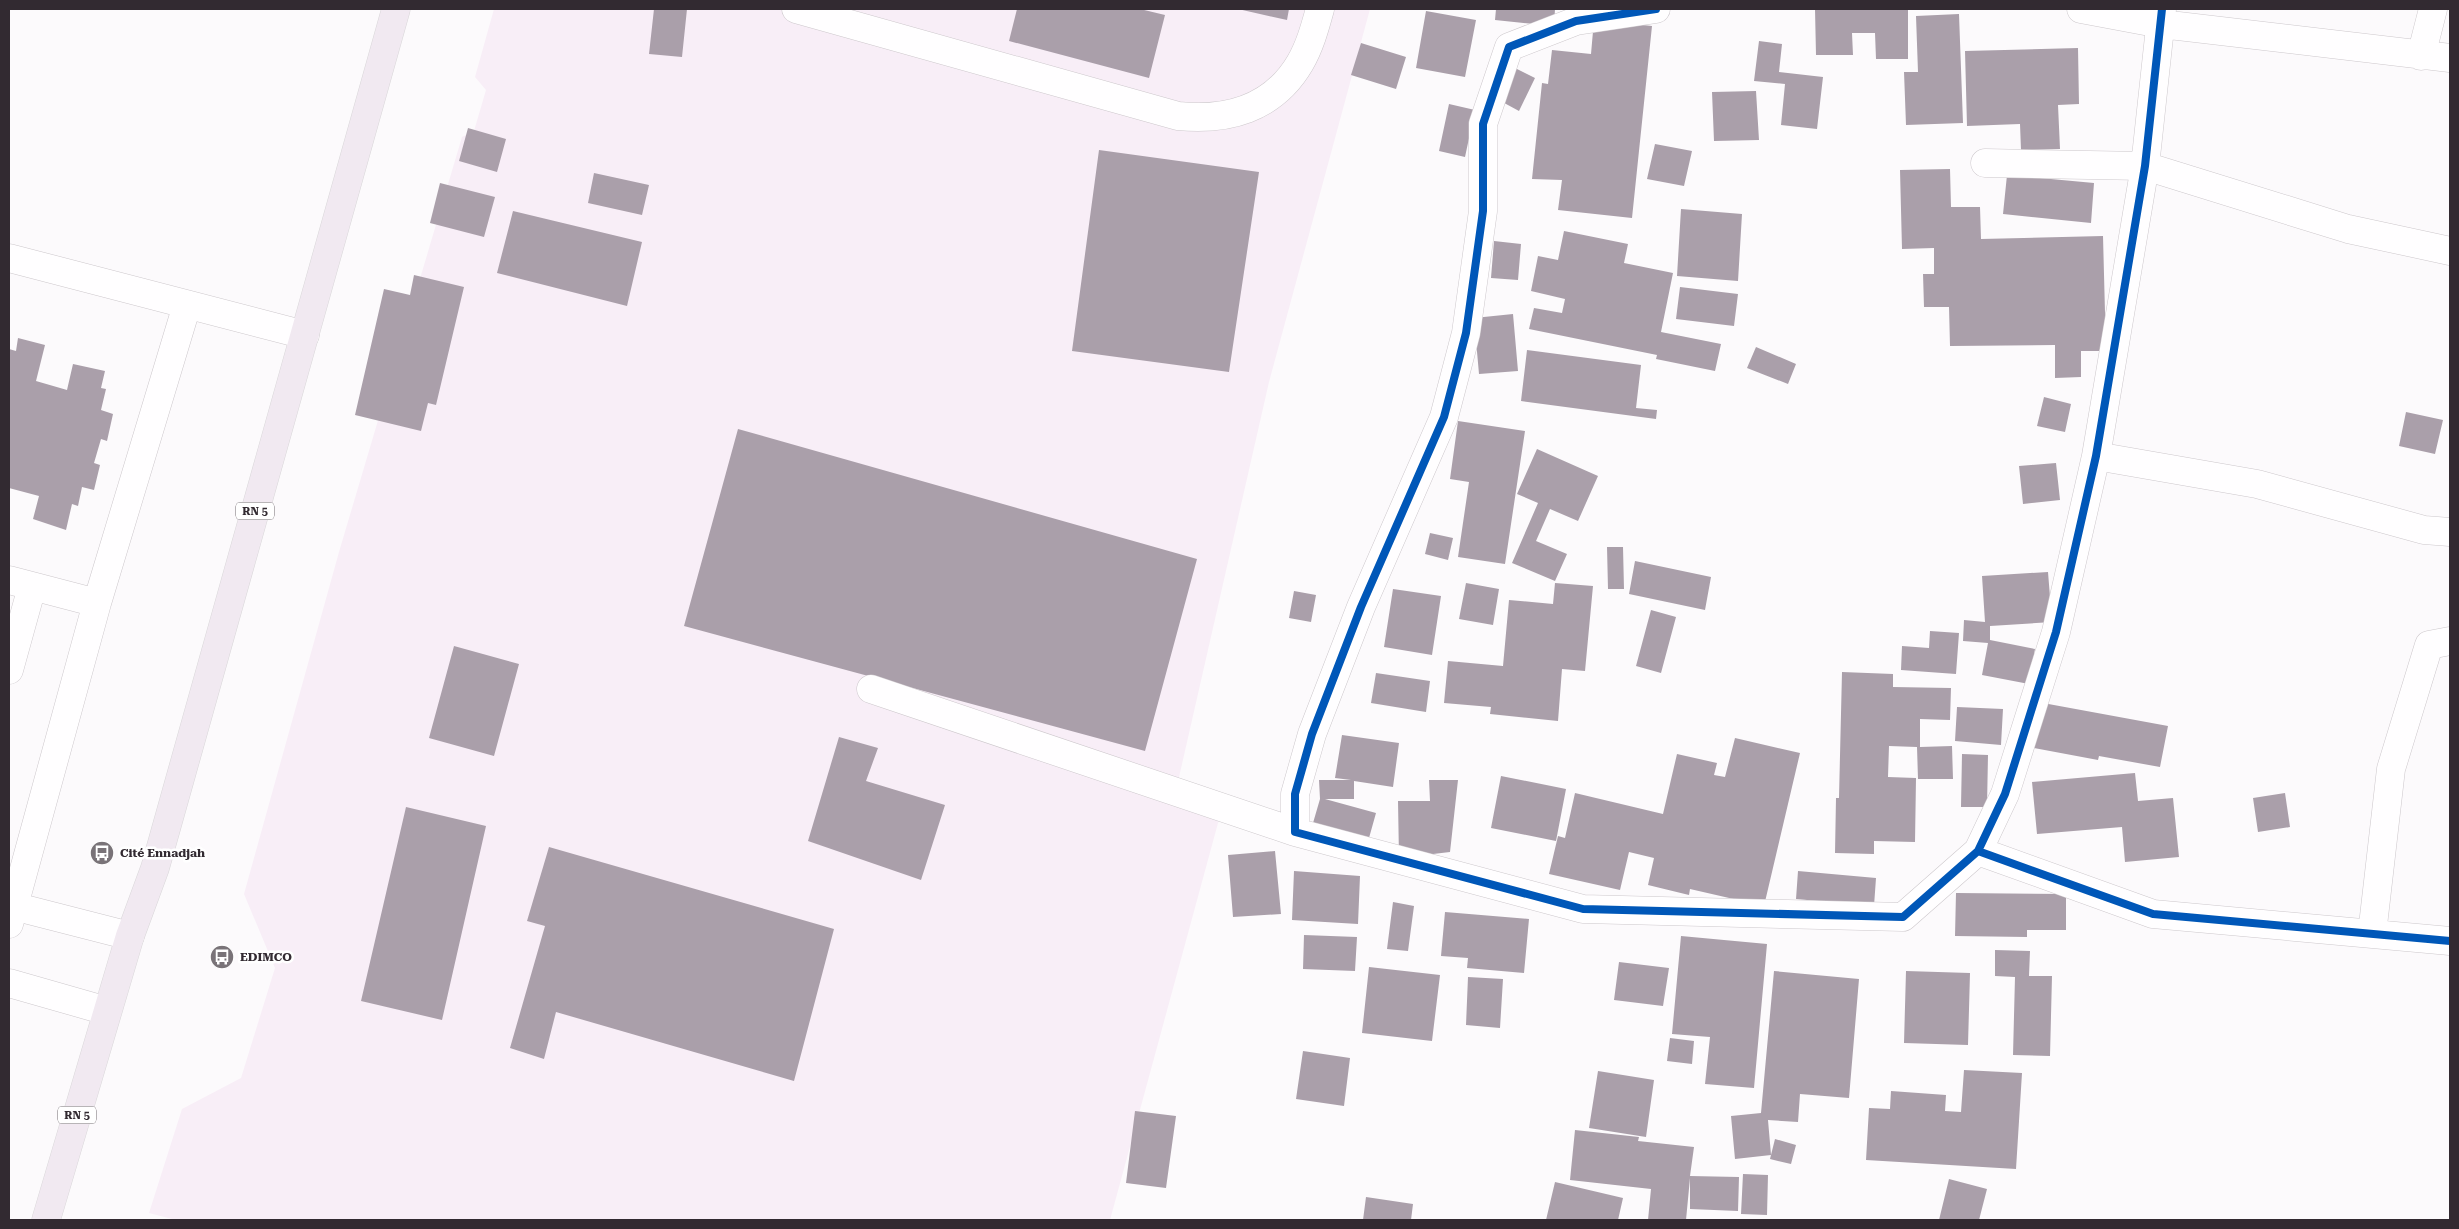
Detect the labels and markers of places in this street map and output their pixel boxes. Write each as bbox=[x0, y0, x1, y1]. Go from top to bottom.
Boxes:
bus stop icon: Cité Ennadjah bbox=[89, 840, 115, 866]
place label: Cité Ennadjah bbox=[120, 846, 205, 860]
bus stop icon: EDIMCO bbox=[209, 944, 235, 970]
place label: EDIMCO bbox=[240, 950, 292, 964]

